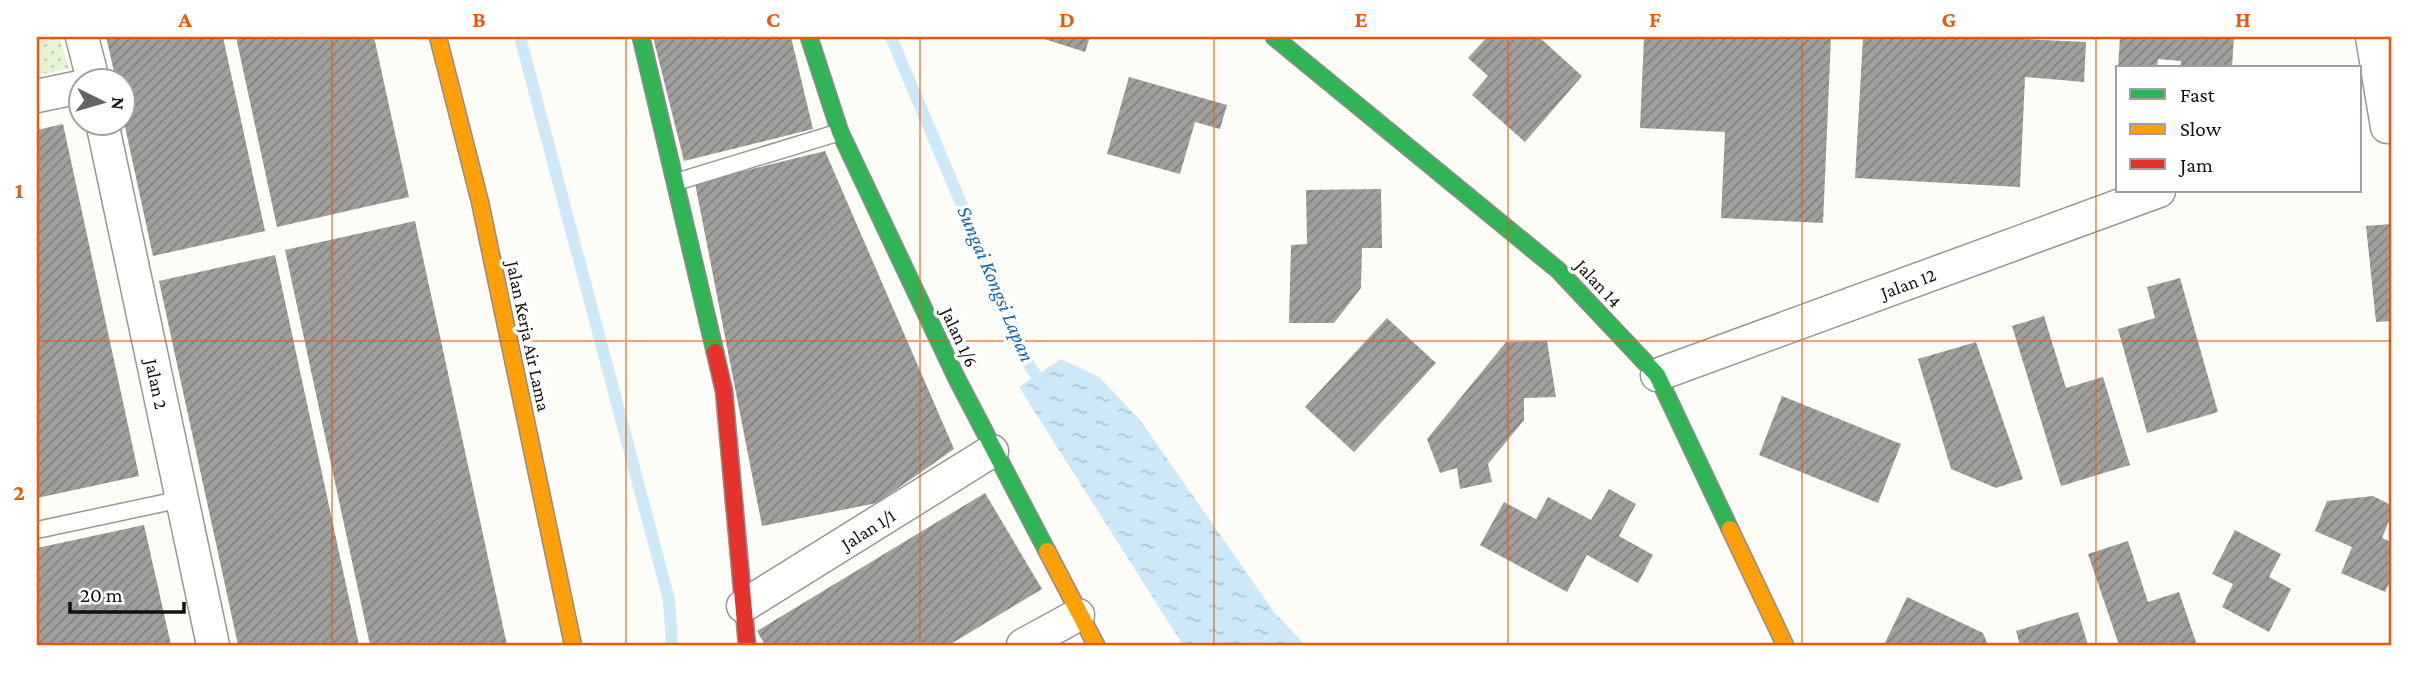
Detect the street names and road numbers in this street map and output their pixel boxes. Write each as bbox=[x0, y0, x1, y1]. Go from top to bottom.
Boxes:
street label: Jalan 14 bbox=[1570, 254, 1626, 312]
street label: Jalan Kerja Air Lama bbox=[501, 257, 555, 414]
street label: Jalan 12 bbox=[1876, 264, 1939, 304]
street label: Jalan 1/6 bbox=[936, 302, 982, 370]
street label: Jalan 2 bbox=[141, 355, 172, 411]
street label: Jalan 1/1 bbox=[835, 505, 899, 555]

